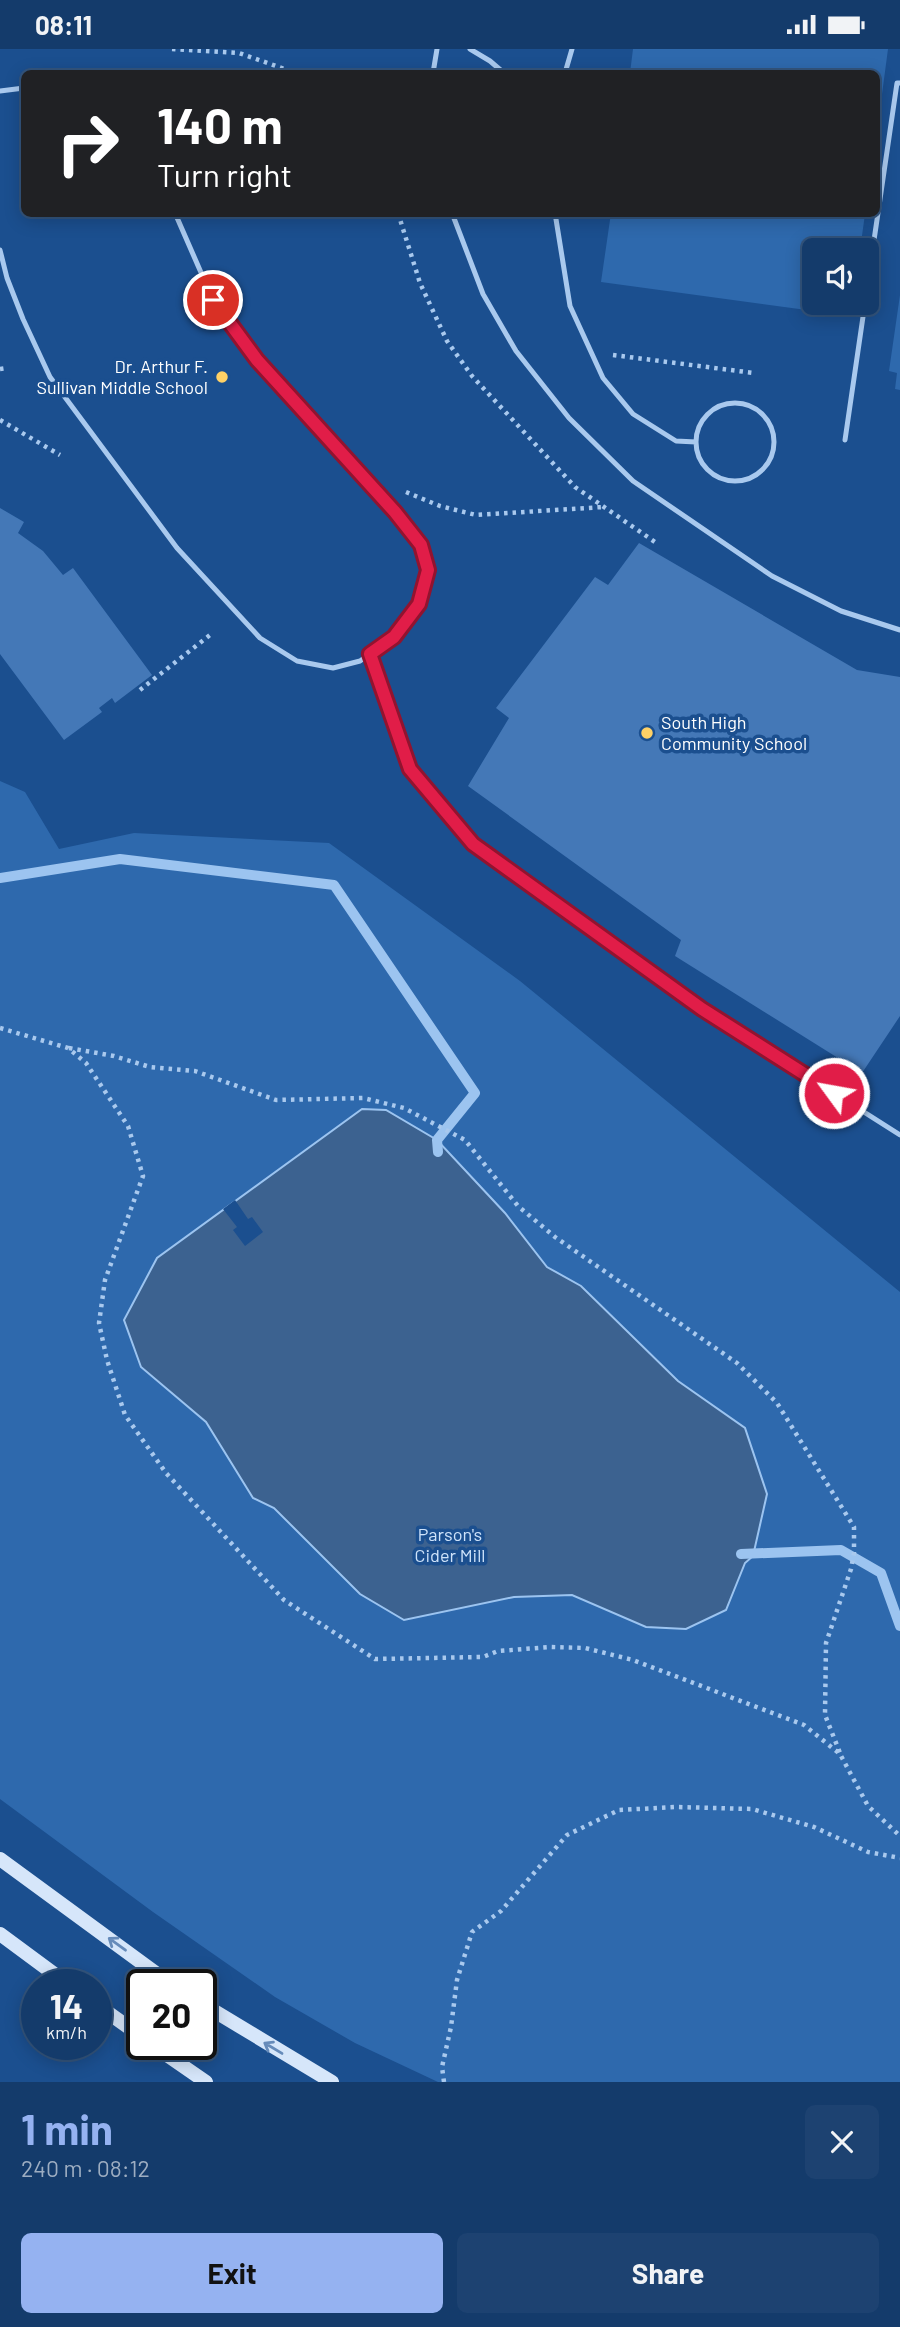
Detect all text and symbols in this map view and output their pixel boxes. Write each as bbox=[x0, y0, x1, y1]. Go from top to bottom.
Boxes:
text: 08:11 bbox=[35, 9, 92, 40]
text: 140 m bbox=[157, 95, 283, 154]
icon: right bbox=[42, 98, 133, 189]
text: Turn right bbox=[157, 155, 292, 193]
map controls bbox=[802, 238, 879, 315]
button: sound bbox=[802, 238, 879, 315]
pin bbox=[183, 270, 243, 330]
icon: arrive bbox=[194, 281, 232, 319]
place label: Dr. Arthur F. Sullivan Middle School bbox=[36, 355, 208, 398]
marker: Dr. Arthur F. Sullivan Middle School bbox=[214, 369, 230, 385]
place label: South High Community School bbox=[661, 711, 807, 754]
marker: South High Community School bbox=[639, 725, 655, 741]
position arrow bbox=[797, 1056, 871, 1130]
park label: Parson's Cider Mill bbox=[415, 1523, 485, 1566]
one-way arrow bbox=[108, 1937, 127, 1951]
speed limit sign: 20 bbox=[126, 1969, 217, 2060]
text: 14 bbox=[50, 1984, 83, 2026]
text: km/h bbox=[46, 2021, 87, 2043]
one-way arrow bbox=[263, 2040, 283, 2054]
text: 1 min bbox=[21, 2103, 113, 2153]
button: close bbox=[805, 2105, 879, 2179]
text: 240 m · 08:12 bbox=[21, 2154, 150, 2182]
button: Exit bbox=[21, 2233, 443, 2313]
button: Share bbox=[457, 2233, 879, 2313]

